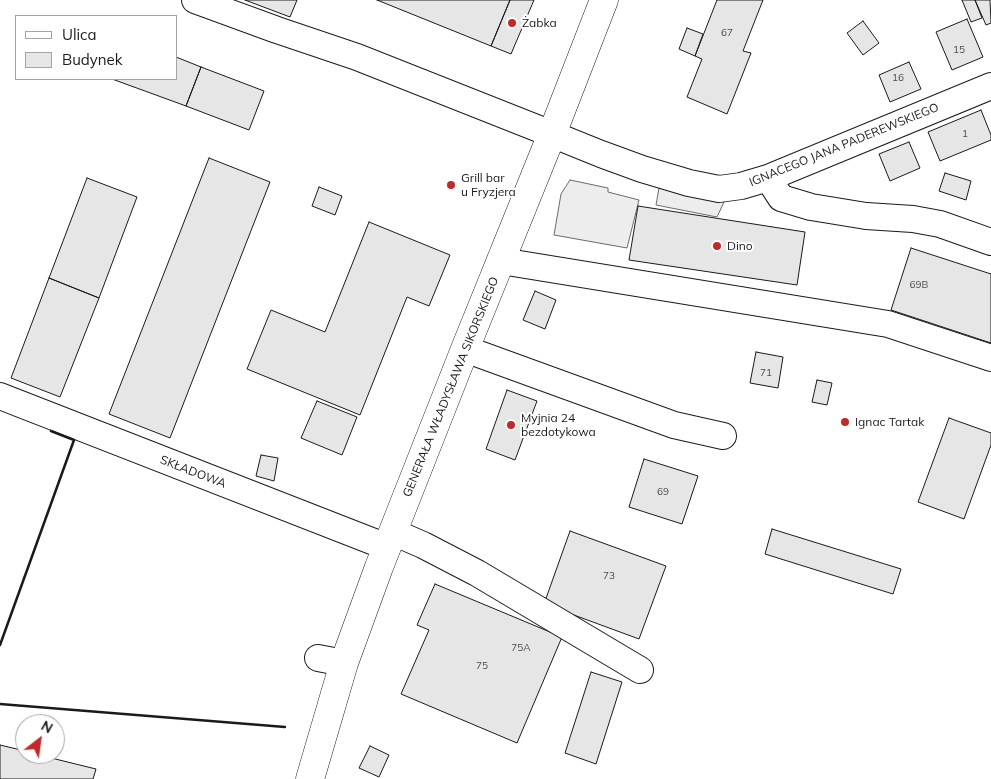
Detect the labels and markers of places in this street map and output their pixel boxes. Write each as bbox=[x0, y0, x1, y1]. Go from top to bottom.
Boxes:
place label: Żabka bbox=[522, 16, 557, 30]
marker: Żabka bbox=[506, 17, 518, 29]
place label: Grill bar u Fryzjera bbox=[461, 171, 516, 199]
marker: Grill bar u Fryzjera bbox=[445, 179, 457, 191]
place label: Dino bbox=[727, 239, 753, 253]
marker: Dino bbox=[711, 240, 723, 252]
place label: Myjnia 24 bezdotykowa bbox=[521, 411, 596, 439]
place label: Ignac Tartak bbox=[855, 415, 924, 429]
marker: Ignac Tartak bbox=[839, 416, 851, 428]
marker: Myjnia 24 bezdotykowa bbox=[505, 419, 517, 431]

